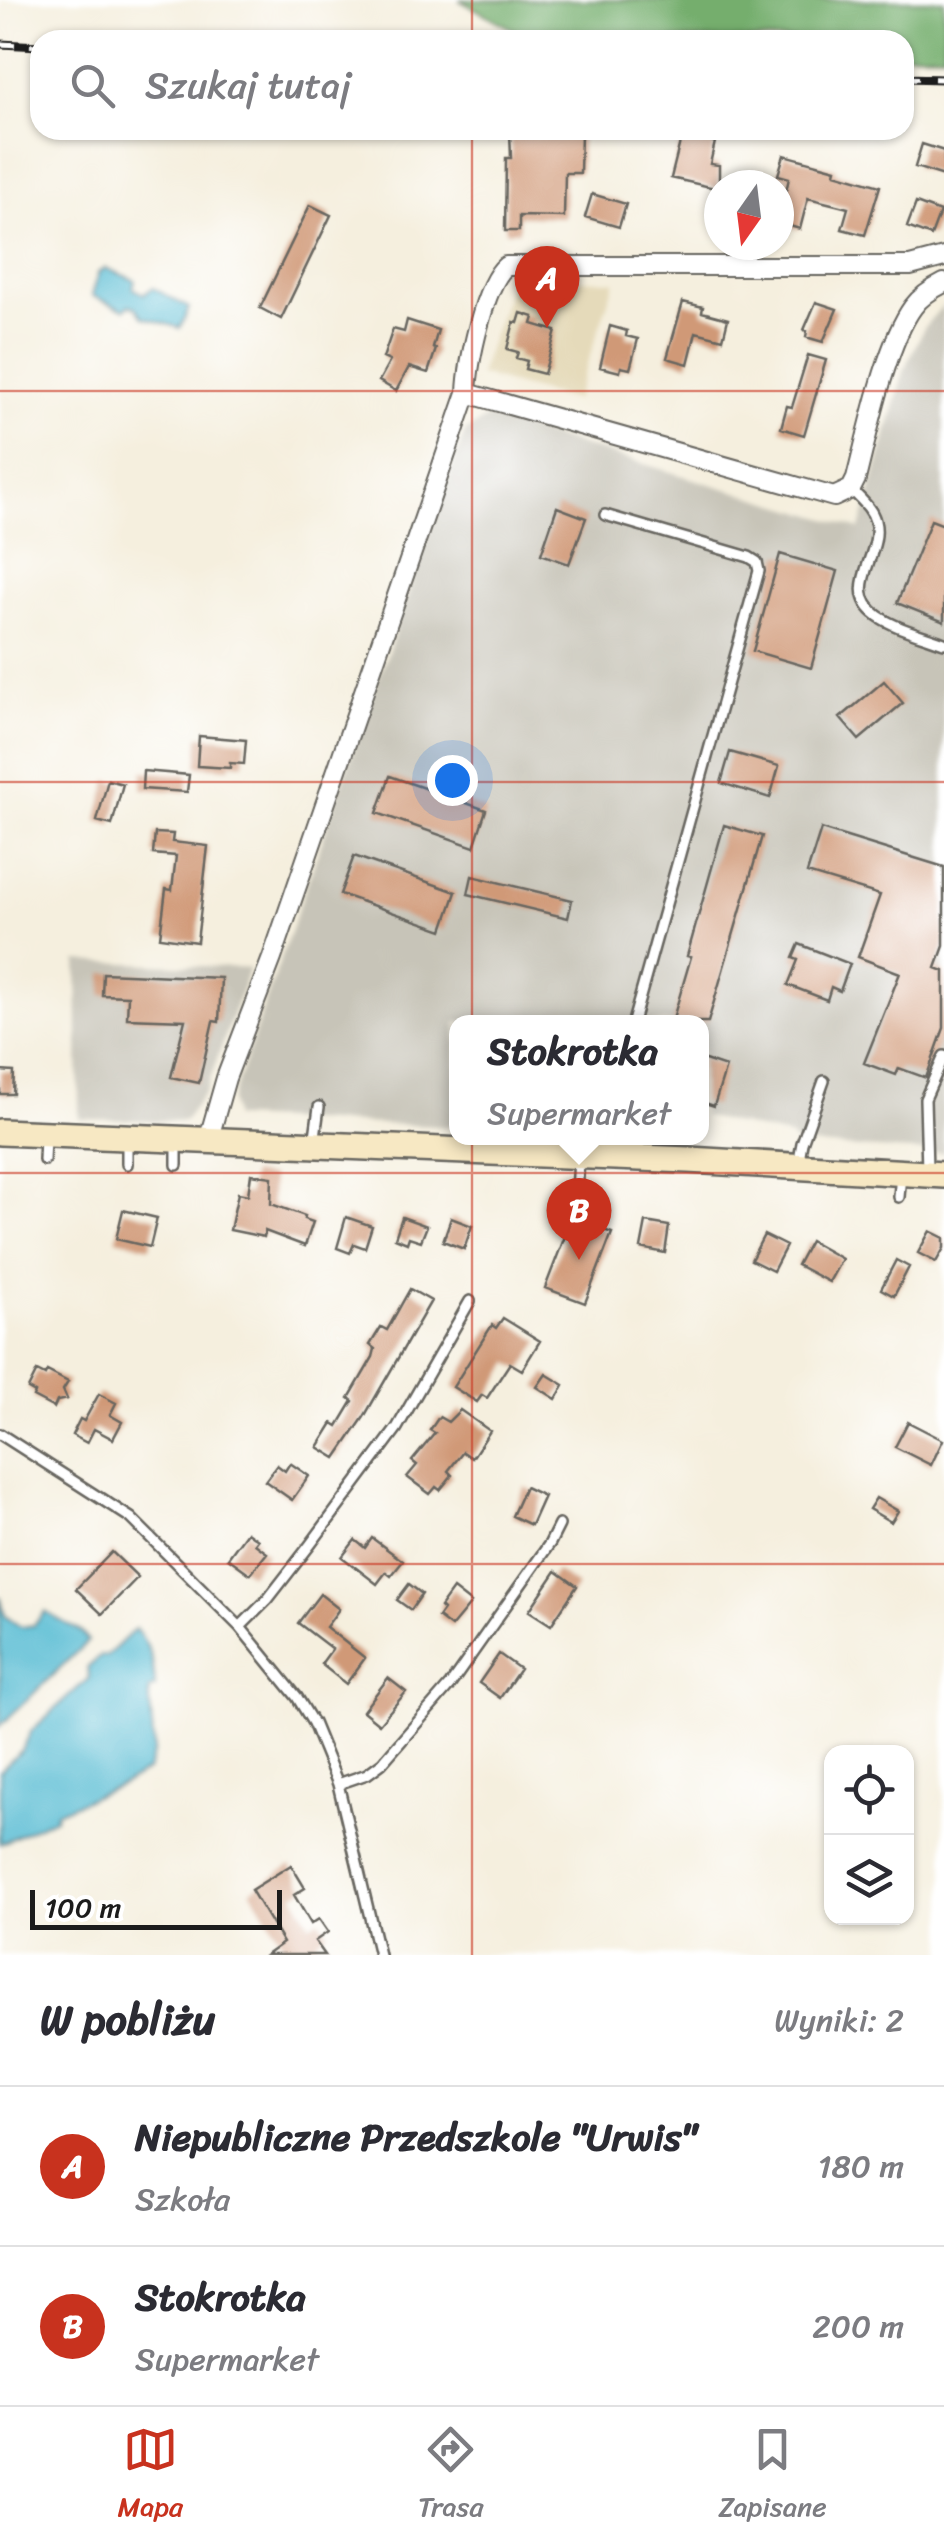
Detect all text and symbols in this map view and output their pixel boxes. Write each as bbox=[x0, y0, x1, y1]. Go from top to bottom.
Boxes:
search box bbox=[30, 30, 914, 140]
text: Szukaj tutaj bbox=[145, 52, 351, 119]
icon: search bbox=[65, 58, 120, 113]
north arrow bbox=[704, 170, 794, 260]
pin: A bbox=[514, 245, 580, 328]
your location bbox=[427, 755, 478, 806]
popup bbox=[449, 1015, 709, 1145]
text: Stokrotka bbox=[487, 1018, 658, 1085]
text: Supermarket bbox=[487, 1085, 671, 1142]
pin: B bbox=[546, 1178, 612, 1260]
map controls bbox=[824, 1745, 914, 1925]
button: locate bbox=[824, 1745, 914, 1835]
button: layers bbox=[824, 1835, 914, 1925]
text: 100 m bbox=[45, 1883, 121, 1932]
scale bar bbox=[30, 1885, 282, 1930]
text: W pobliżu bbox=[40, 1983, 215, 2057]
text: Wyniki: 2 bbox=[774, 1992, 904, 2049]
text: Niepubliczne Przedszkole "Urwis" bbox=[135, 2104, 697, 2171]
text: A bbox=[62, 2138, 83, 2195]
text: 180 m bbox=[818, 2138, 904, 2195]
text: Szkoła bbox=[135, 2171, 230, 2228]
text: Stokrotka bbox=[135, 2264, 306, 2331]
text: B bbox=[62, 2298, 83, 2355]
text: 200 m bbox=[812, 2298, 904, 2355]
text: Supermarket bbox=[135, 2331, 319, 2388]
tab: Mapa bbox=[117, 2422, 183, 2531]
tab: Trasa bbox=[418, 2422, 483, 2531]
tab: Zapisane bbox=[718, 2422, 827, 2531]

